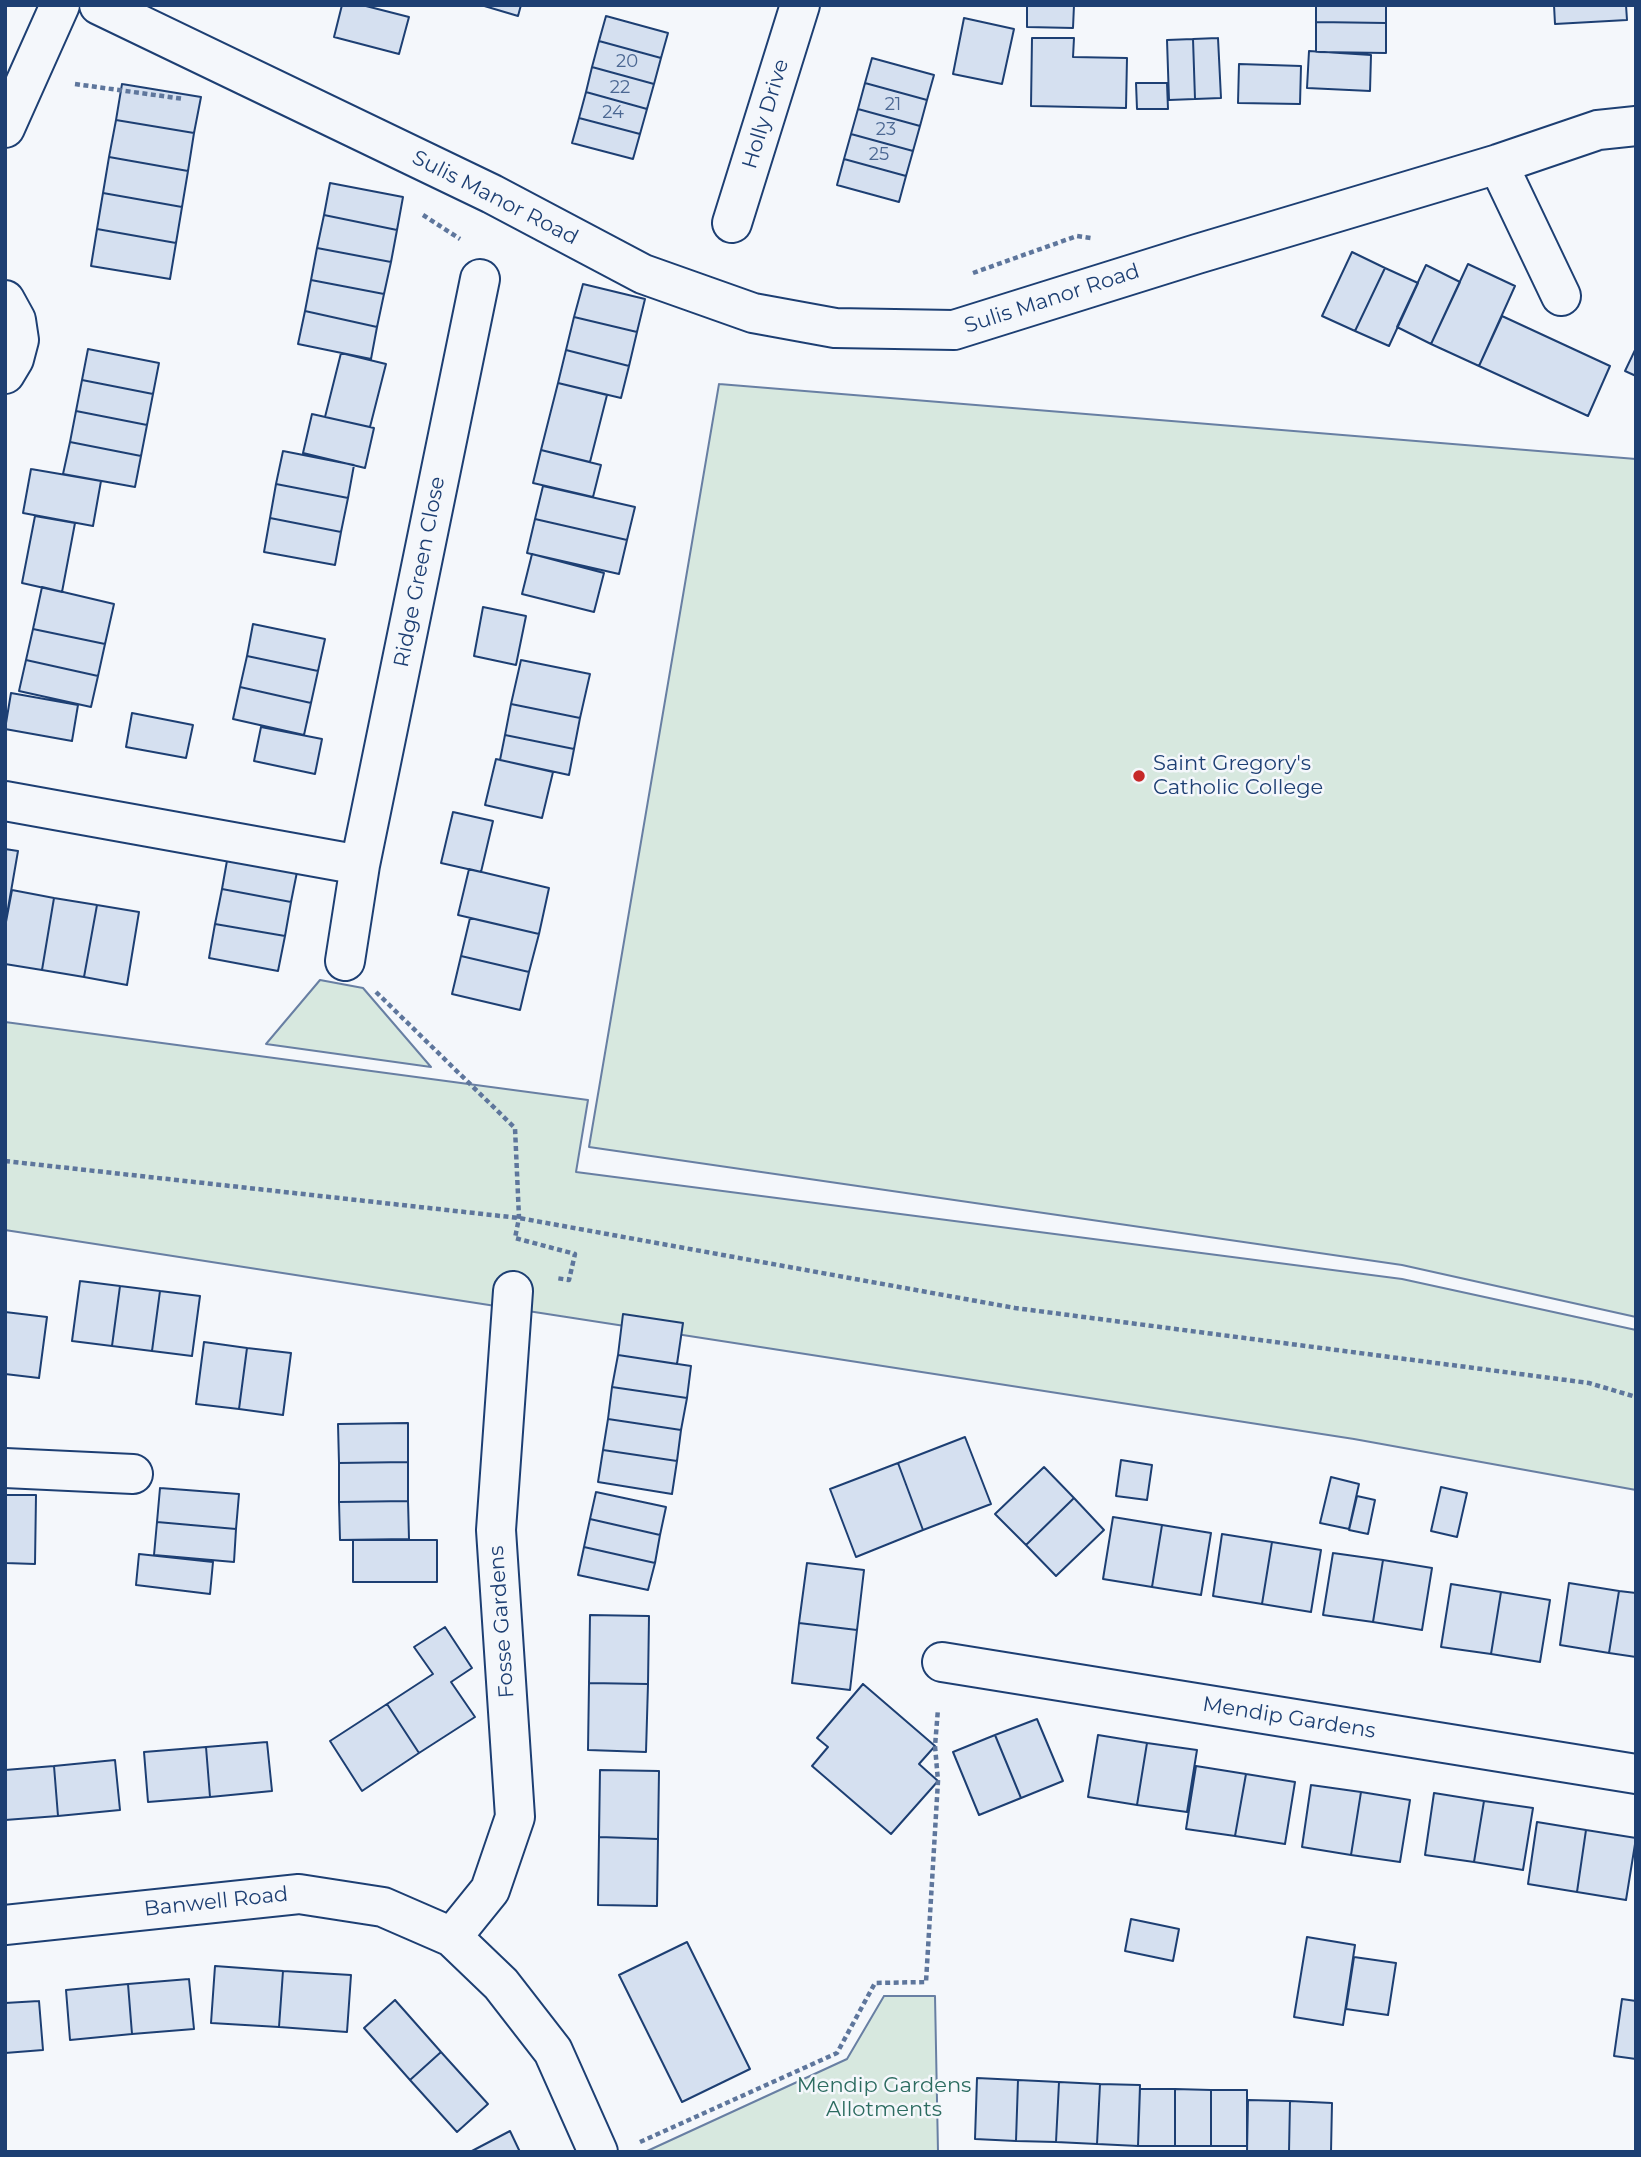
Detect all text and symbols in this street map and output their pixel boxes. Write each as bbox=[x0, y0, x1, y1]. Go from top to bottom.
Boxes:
house number: 20 bbox=[616, 51, 638, 73]
street label: Holly Drive bbox=[737, 56, 795, 172]
house number: 22 bbox=[610, 77, 630, 99]
house number: 21 bbox=[885, 94, 901, 116]
house number: 24 bbox=[602, 102, 624, 124]
house number: 23 bbox=[876, 119, 896, 141]
house number: 25 bbox=[869, 144, 889, 166]
street label: Sulis Manor Road bbox=[408, 145, 582, 251]
street label: Sulis Manor Road bbox=[961, 259, 1143, 339]
street label: Ridge Green Close bbox=[389, 475, 451, 669]
place label: Saint Gregory's Catholic College bbox=[1153, 751, 1323, 801]
marker: Saint Gregory's Catholic College bbox=[1131, 768, 1147, 784]
street label: Fosse Gardens bbox=[484, 1545, 520, 1699]
street label: Mendip Gardens bbox=[1201, 1692, 1377, 1744]
street label: Banwell Road bbox=[143, 1882, 289, 1922]
park label: Mendip Gardens Allotments bbox=[797, 2073, 971, 2123]

